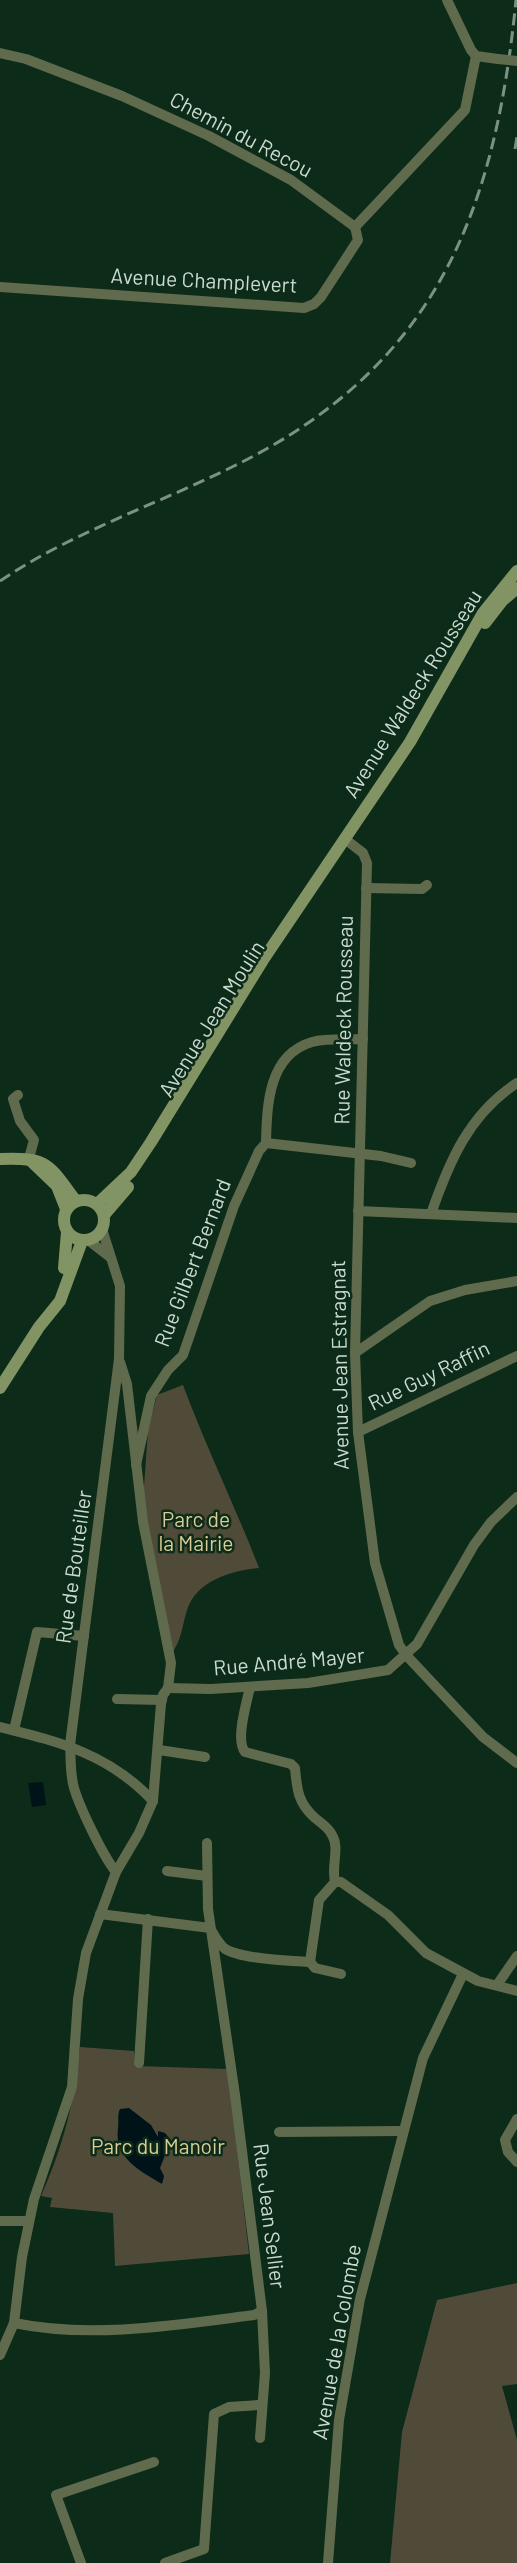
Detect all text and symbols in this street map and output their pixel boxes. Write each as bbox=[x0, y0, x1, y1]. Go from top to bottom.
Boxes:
street label: Chemin du Recou bbox=[166, 86, 317, 182]
street label: Avenue Champlevert bbox=[110, 262, 298, 297]
street label: Avenue Waldeck Rousseau bbox=[337, 585, 486, 802]
street label: Rue Waldeck Rousseau bbox=[328, 915, 357, 1125]
street label: Avenue Jean Moulin bbox=[153, 935, 269, 1101]
street label: Rue Gilbert Bernard bbox=[148, 1175, 235, 1350]
street label: Avenue Jean Estragnat bbox=[324, 1260, 353, 1470]
street label: Rue Guy Raffin bbox=[364, 1334, 493, 1415]
street label: Rue de Bouteiller bbox=[49, 1488, 96, 1645]
park label: Parc de la Mairie bbox=[158, 1506, 234, 1555]
street label: Rue André Mayer bbox=[212, 1641, 366, 1680]
park label: Parc du Manoir bbox=[91, 2133, 225, 2158]
street label: Rue Jean Sellier bbox=[249, 2142, 292, 2290]
street label: Avenue de la Colombe bbox=[306, 2242, 365, 2441]

